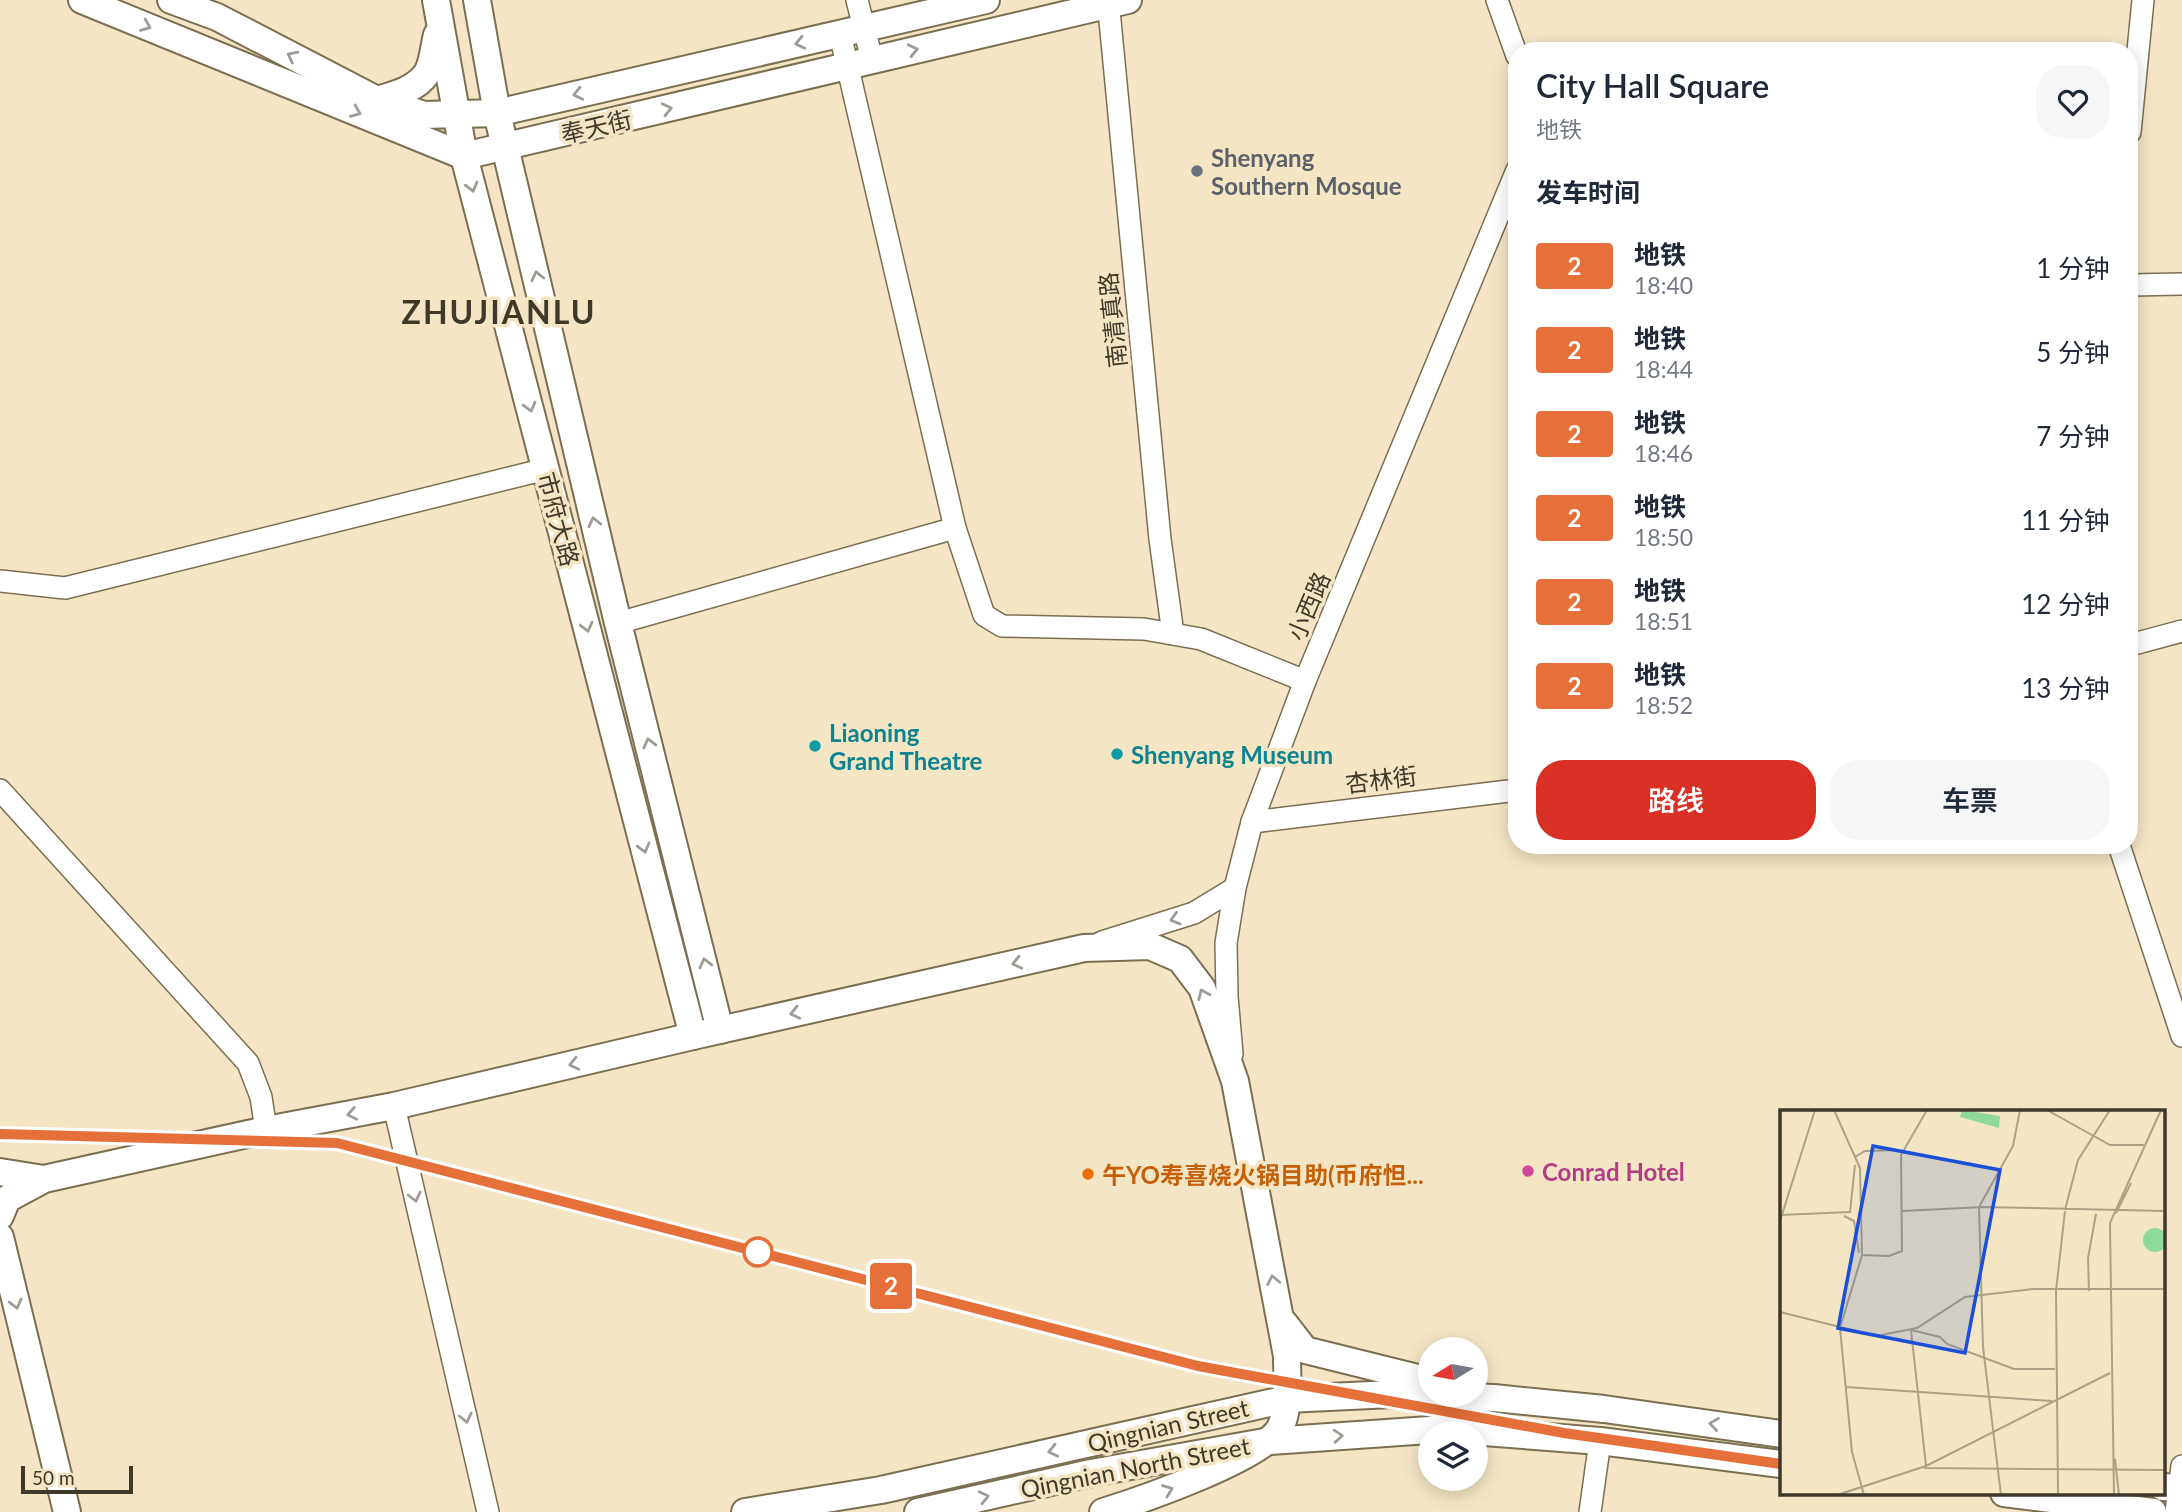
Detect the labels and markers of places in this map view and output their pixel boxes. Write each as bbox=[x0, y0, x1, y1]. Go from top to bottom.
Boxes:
place label: Shenyang Southern Mosque bbox=[1211, 143, 1402, 200]
marker: Shenyang Southern Mosque bbox=[1189, 163, 1205, 179]
place label: Liaoning Grand Theatre bbox=[829, 718, 983, 775]
marker: Liaoning Grand Theatre bbox=[807, 738, 823, 754]
place label: Shenyang Museum bbox=[1131, 740, 1333, 769]
marker: Shenyang Museum bbox=[1109, 746, 1125, 762]
place label: Conrad Hotel bbox=[1542, 1157, 1685, 1186]
place label: 午YO寿喜烧火锅目助(币府怛... bbox=[1102, 1160, 1424, 1189]
marker: Conrad Hotel bbox=[1520, 1163, 1536, 1179]
marker: 午YO寿喜烧火锅目助(币府怛... bbox=[1080, 1166, 1096, 1182]
unlabelled marker bbox=[743, 1237, 773, 1267]

